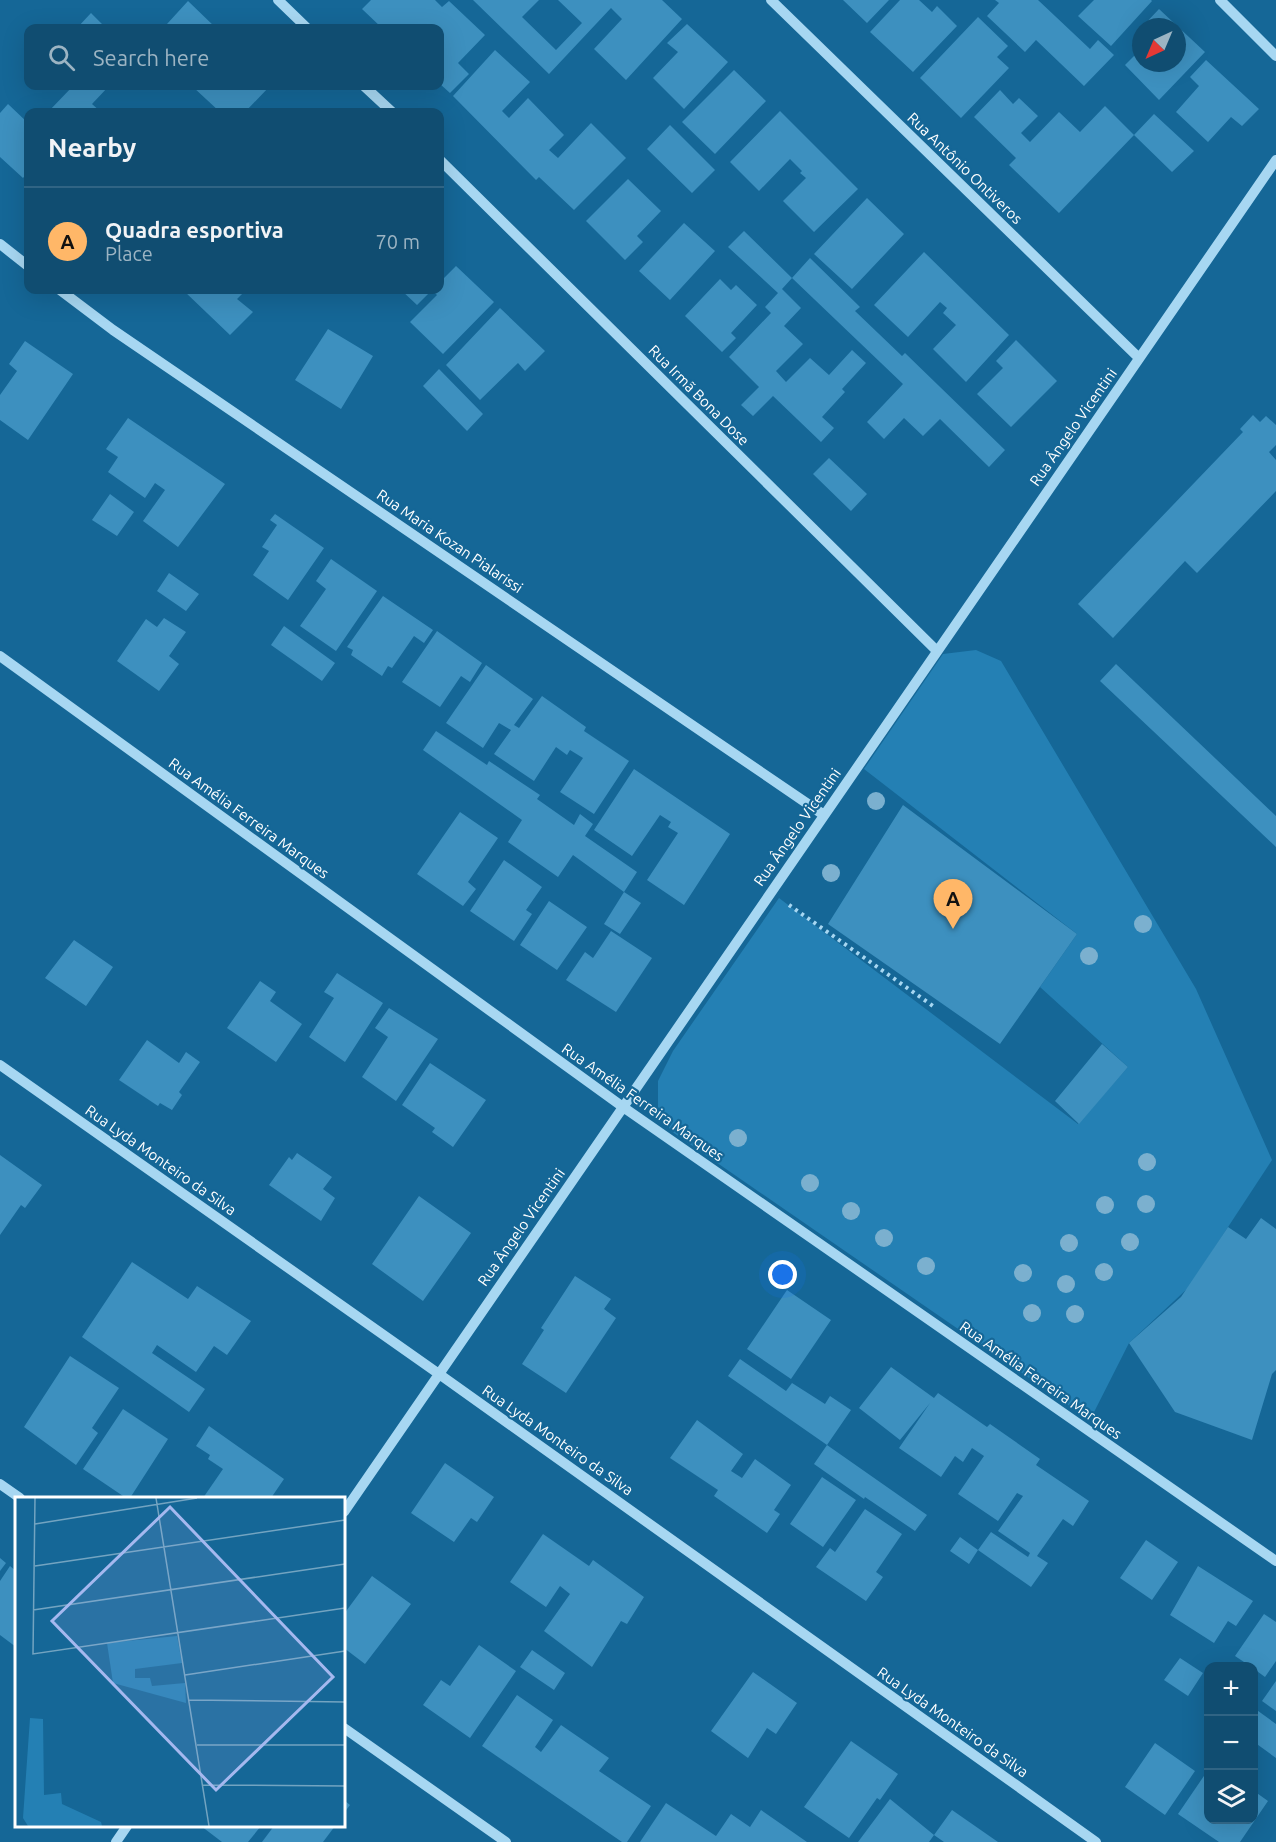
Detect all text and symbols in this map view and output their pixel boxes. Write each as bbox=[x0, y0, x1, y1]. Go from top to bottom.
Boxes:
north arrow bbox=[1132, 18, 1186, 72]
search box bbox=[24, 24, 444, 90]
icon: search bbox=[45, 41, 78, 74]
text: Search here bbox=[93, 45, 209, 70]
street label: Rua Antônio Ontiveros bbox=[904, 109, 1026, 227]
text: Nearby bbox=[48, 133, 136, 162]
text: Quadra esportiva bbox=[105, 217, 284, 242]
text: A bbox=[60, 230, 75, 253]
text: 70 m bbox=[376, 230, 420, 253]
text: Place bbox=[105, 242, 153, 265]
street label: Rua Irmã Bona Dose bbox=[645, 341, 753, 449]
street label: Rua Ângelo Vicentini bbox=[1026, 365, 1120, 489]
street label: Rua Maria Kozan Pialarissi bbox=[374, 486, 526, 596]
street label: Rua Amélia Ferreira Marques bbox=[166, 754, 332, 882]
street label: Rua Ângelo Vicentini bbox=[750, 765, 844, 889]
pin: A bbox=[934, 880, 972, 929]
street label: Rua Amélia Ferreira Marques bbox=[559, 1040, 727, 1164]
street label: Rua Lyda Monteiro da Silva bbox=[82, 1101, 240, 1219]
street label: Rua Ângelo Vicentini bbox=[474, 1165, 568, 1289]
your location bbox=[768, 1260, 797, 1289]
street label: Rua Amélia Ferreira Marques bbox=[957, 1318, 1125, 1442]
street label: Rua Lyda Monteiro da Silva bbox=[479, 1381, 637, 1499]
inset map bbox=[15, 1497, 345, 1827]
map controls bbox=[1204, 1662, 1258, 1824]
button: + bbox=[1204, 1662, 1258, 1716]
street label: Rua Lyda Monteiro da Silva bbox=[874, 1663, 1032, 1781]
button: − bbox=[1204, 1716, 1258, 1770]
button: layers bbox=[1204, 1770, 1258, 1824]

